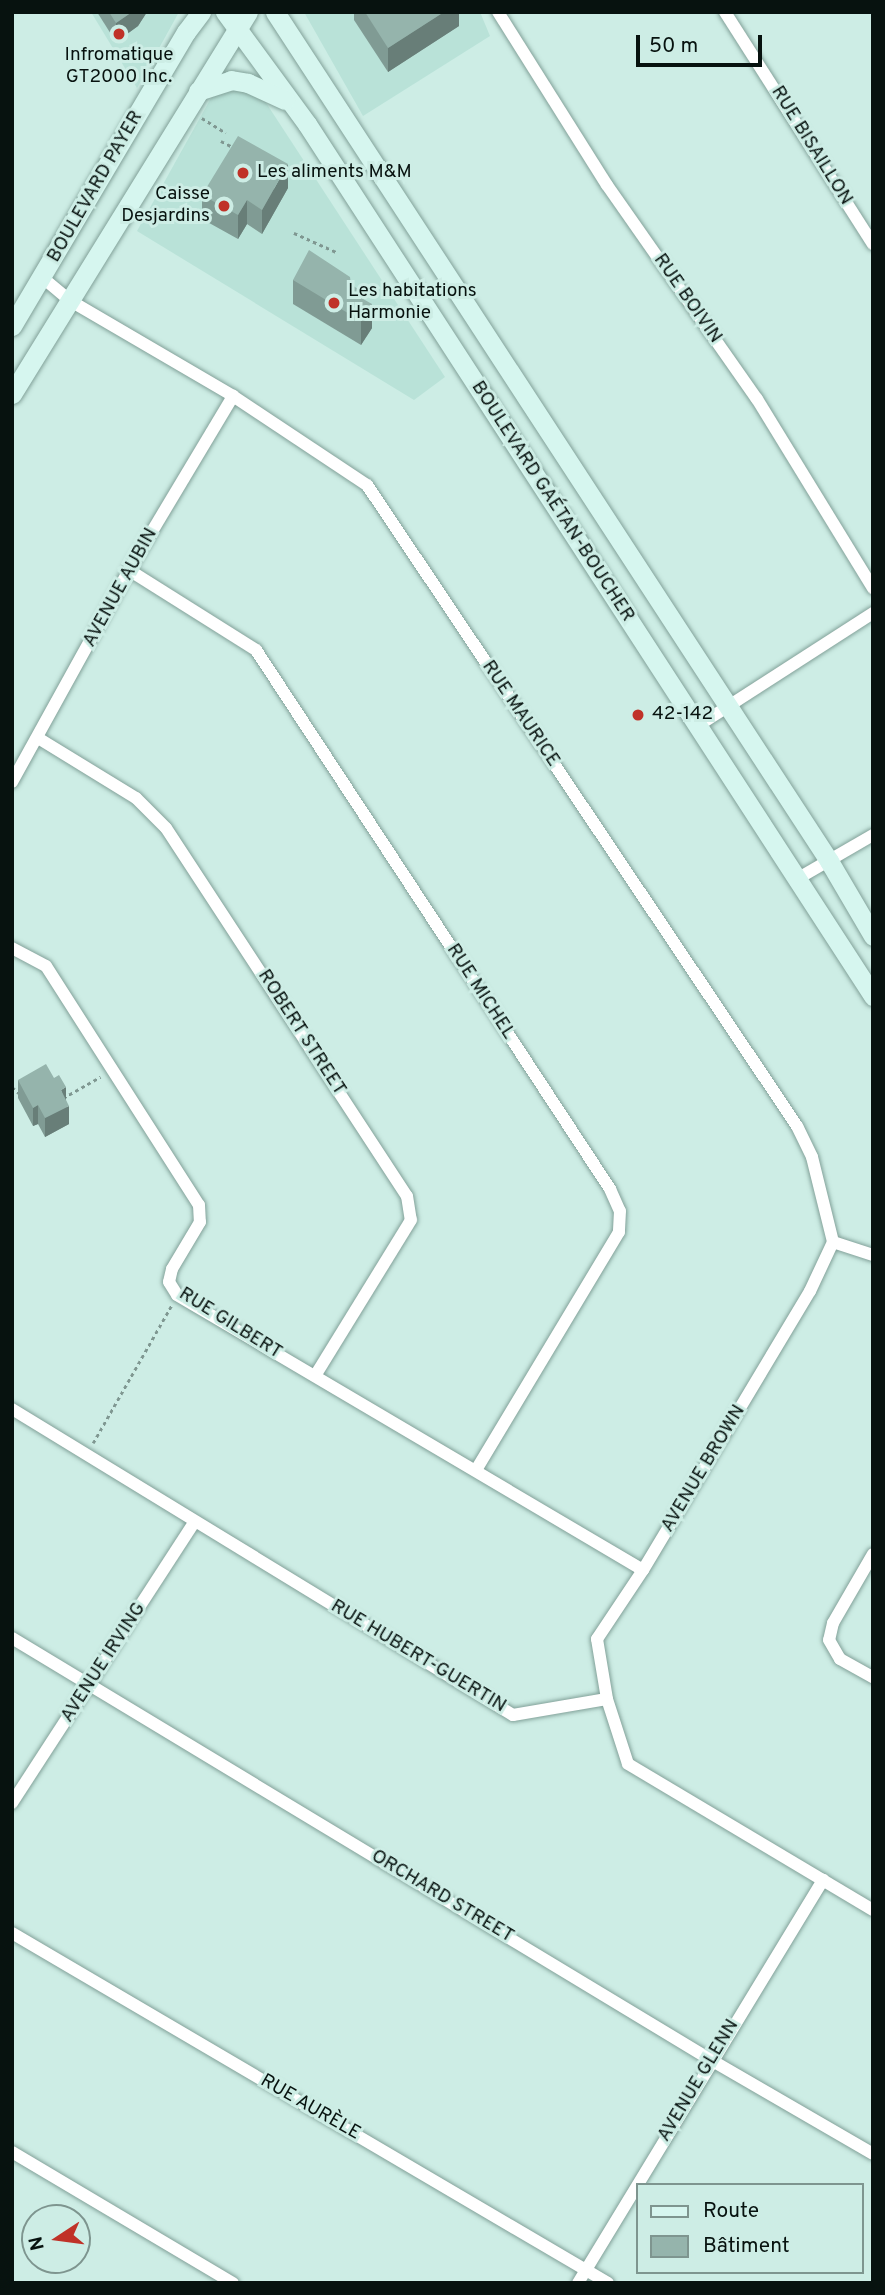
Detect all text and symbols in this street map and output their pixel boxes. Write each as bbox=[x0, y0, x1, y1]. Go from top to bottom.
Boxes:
scale bar bbox=[640, 21, 766, 65]
marker: Infromatique GT2000 Inc. bbox=[111, 26, 127, 42]
text: 50 m bbox=[649, 33, 698, 60]
place label: Infromatique GT2000 Inc. bbox=[65, 45, 173, 89]
street label: RUE BISAILLON bbox=[765, 82, 857, 210]
street label: BOULEVARD PAYER bbox=[43, 107, 149, 267]
place label: Les aliments M&M bbox=[257, 162, 412, 184]
marker: Les aliments M&M bbox=[235, 165, 251, 181]
place label: Caisse Desjardins bbox=[121, 184, 210, 228]
marker: Caisse Desjardins bbox=[216, 198, 232, 214]
street label: RUE BOIVIN bbox=[648, 250, 726, 348]
place label: Les habitations Harmonie bbox=[348, 281, 477, 325]
marker: Les habitations Harmonie bbox=[326, 295, 342, 311]
street label: BOULEVARD GAÉTAN-BOUCHER bbox=[465, 377, 639, 627]
street label: AVENUE AUBIN bbox=[79, 524, 163, 652]
street label: RUE MAURICE bbox=[476, 657, 564, 771]
place label: 42-142 bbox=[652, 704, 713, 726]
marker: 42-142 bbox=[630, 707, 646, 723]
street label: RUE MICHEL bbox=[441, 940, 519, 1044]
street label: ROBERT STREET bbox=[252, 965, 350, 1101]
street label: RUE GILBERT bbox=[174, 1283, 286, 1365]
street label: AVENUE BROWN bbox=[657, 1401, 751, 1537]
street label: RUE HUBERT-GUERTIN bbox=[326, 1596, 510, 1718]
street label: AVENUE IRVING bbox=[57, 1599, 151, 1727]
street label: ORCHARD STREET bbox=[367, 1845, 517, 1949]
street label: AVENUE GLENN bbox=[654, 2016, 744, 2146]
street label: RUE AURÈLE bbox=[256, 2070, 364, 2146]
legend bbox=[636, 2183, 864, 2274]
text: Route bbox=[703, 2198, 759, 2225]
north arrow bbox=[21, 2204, 91, 2274]
text: Bâtiment bbox=[703, 2233, 790, 2260]
text: N bbox=[24, 2234, 51, 2253]

